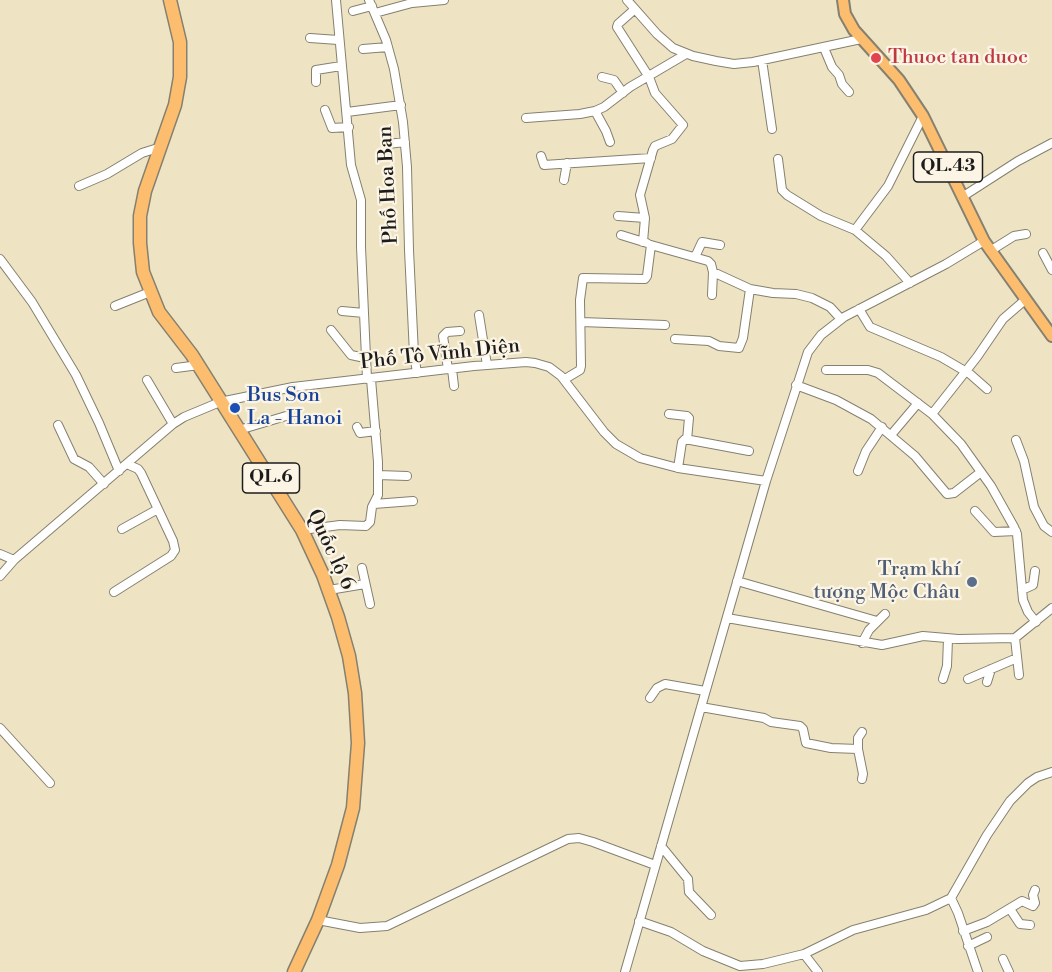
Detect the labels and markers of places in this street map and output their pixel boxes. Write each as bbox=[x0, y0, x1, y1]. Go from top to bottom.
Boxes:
place label: Thuoc tan duoc bbox=[888, 46, 1028, 70]
marker: Thuoc tan duoc bbox=[869, 51, 883, 65]
place label: Bus Son La - Hanoi bbox=[247, 384, 342, 431]
marker: Bus Son La - Hanoi bbox=[228, 401, 242, 415]
place label: Trạm khí tượng Mộc Châu bbox=[814, 558, 960, 605]
marker: Trạm khí tượng Mộc Châu bbox=[965, 575, 979, 589]

